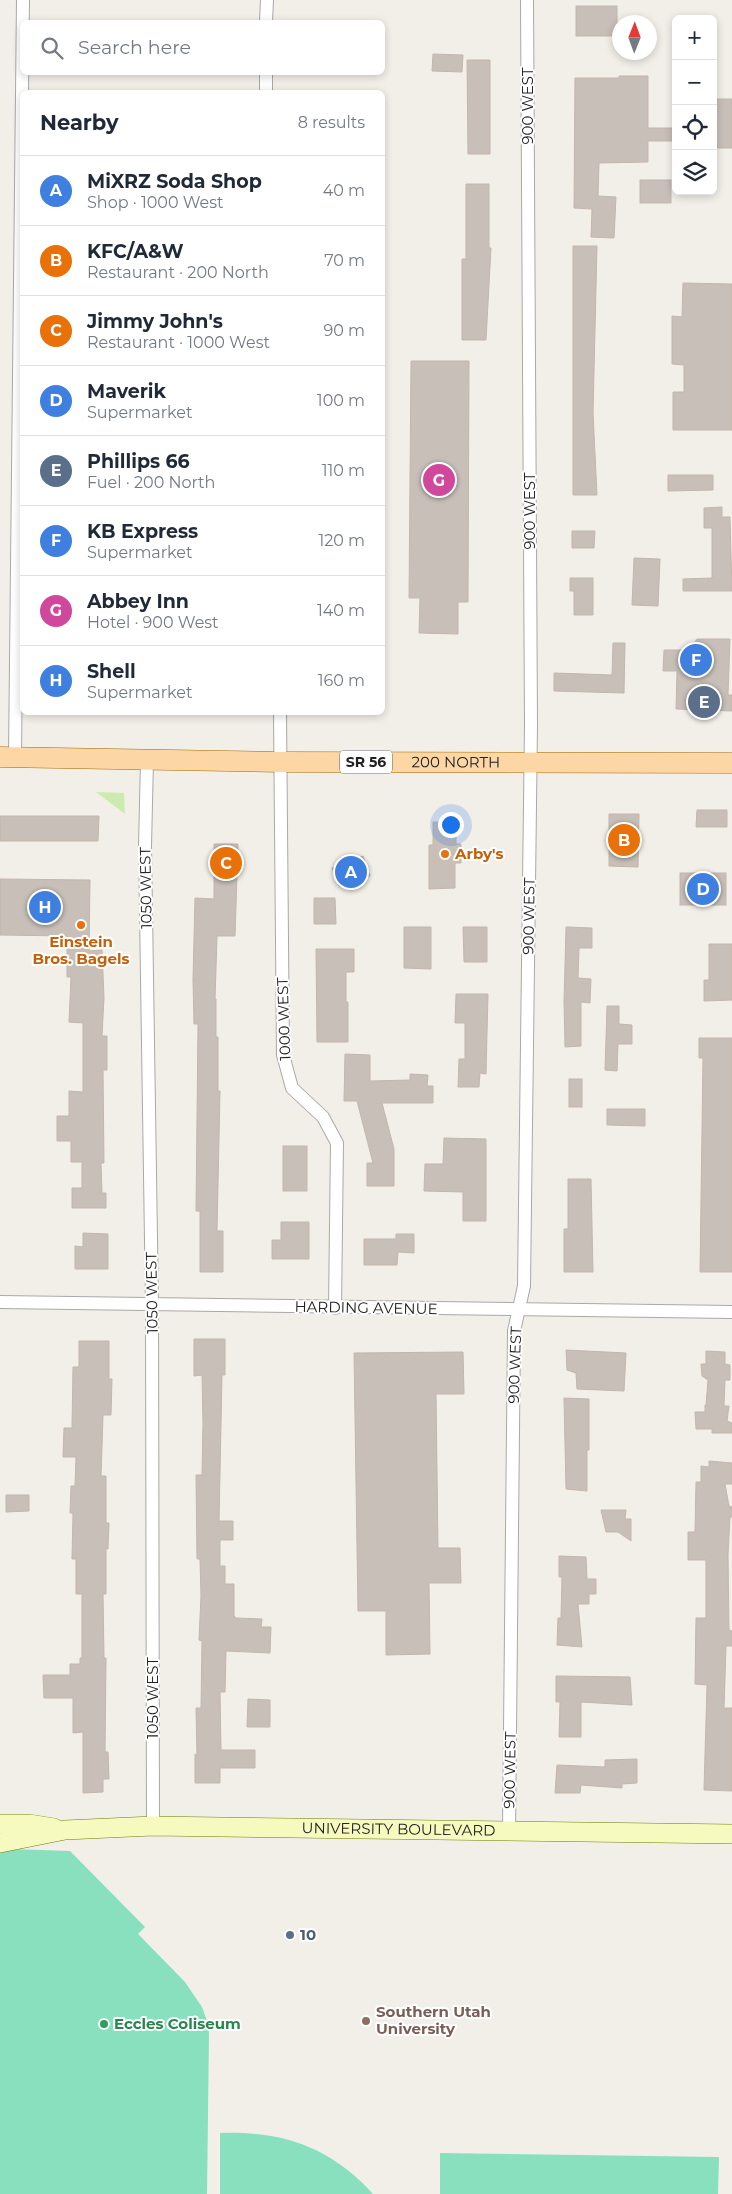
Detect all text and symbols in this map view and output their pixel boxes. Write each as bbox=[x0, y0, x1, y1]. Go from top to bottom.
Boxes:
north arrow bbox=[612, 15, 657, 60]
map controls bbox=[672, 15, 717, 195]
button: + bbox=[672, 15, 717, 60]
search box bbox=[20, 20, 385, 75]
icon: search bbox=[38, 34, 66, 62]
text: Search here bbox=[78, 36, 191, 59]
button: − bbox=[672, 60, 717, 105]
street label: 900 WEST bbox=[518, 67, 537, 145]
button: locate bbox=[672, 105, 717, 150]
text: Nearby bbox=[40, 110, 119, 135]
text: 8 results bbox=[298, 113, 365, 132]
button: layers bbox=[672, 150, 717, 195]
text: MiXRZ Soda Shop bbox=[87, 170, 262, 193]
text: A bbox=[50, 181, 62, 200]
text: 40 m bbox=[323, 181, 365, 200]
text: Shop · 1000 West bbox=[87, 193, 224, 212]
text: KFC/A&W bbox=[87, 240, 184, 263]
text: B bbox=[50, 251, 62, 270]
text: 70 m bbox=[324, 251, 365, 270]
text: Restaurant · 200 North bbox=[87, 263, 269, 282]
text: Jimmy John's bbox=[87, 310, 223, 333]
text: C bbox=[50, 321, 62, 340]
text: 90 m bbox=[323, 321, 365, 340]
text: Restaurant · 1000 West bbox=[87, 333, 270, 352]
text: Maverik bbox=[87, 380, 166, 403]
text: D bbox=[49, 391, 63, 410]
text: 100 m bbox=[317, 391, 365, 410]
text: Supermarket bbox=[87, 403, 193, 422]
text: Phillips 66 bbox=[87, 450, 190, 473]
text: E bbox=[51, 461, 61, 480]
text: 110 m bbox=[322, 461, 365, 480]
pin: G bbox=[423, 461, 455, 499]
street label: 900 WEST bbox=[520, 472, 539, 550]
text: Fuel · 200 North bbox=[87, 473, 215, 492]
text: KB Express bbox=[87, 520, 198, 543]
text: F bbox=[51, 531, 61, 550]
text: 120 m bbox=[318, 531, 365, 550]
text: Supermarket bbox=[87, 543, 193, 562]
text: Abbey Inn bbox=[87, 590, 189, 613]
text: G bbox=[50, 601, 62, 620]
text: 140 m bbox=[317, 601, 365, 620]
text: Hotel · 900 West bbox=[87, 613, 219, 632]
pin: F bbox=[680, 641, 712, 679]
text: Shell bbox=[87, 660, 136, 683]
text: H bbox=[50, 671, 62, 690]
text: 160 m bbox=[318, 671, 365, 690]
text: Supermarket bbox=[87, 683, 193, 702]
pin: E bbox=[688, 683, 720, 721]
road number: SR 56 bbox=[340, 750, 392, 774]
street label: 200 NORTH bbox=[412, 752, 500, 771]
your location bbox=[438, 812, 464, 838]
pin: B bbox=[608, 821, 640, 859]
pin: C bbox=[210, 844, 242, 882]
place label: Arby's bbox=[454, 844, 503, 863]
street label: 1050 WEST bbox=[135, 847, 156, 929]
marker: Arby's bbox=[439, 848, 451, 860]
pin: A bbox=[335, 853, 367, 891]
pin: D bbox=[687, 870, 719, 908]
street label: 900 WEST bbox=[518, 877, 539, 955]
pin: H bbox=[29, 888, 61, 926]
marker: Einstein Bros. Bagels bbox=[75, 919, 87, 931]
place label: Einstein Bros. Bagels bbox=[32, 932, 130, 968]
street label: 1000 WEST bbox=[273, 977, 294, 1061]
street label: 1050 WEST bbox=[141, 1252, 162, 1334]
street label: HARDING AVENUE bbox=[294, 1297, 438, 1318]
street label: 900 WEST bbox=[504, 1326, 525, 1404]
street label: 1050 WEST bbox=[143, 1657, 162, 1739]
street label: 900 WEST bbox=[499, 1731, 520, 1809]
street label: UNIVERSITY BOULEVARD bbox=[302, 1818, 496, 1840]
place label: 10 bbox=[300, 1925, 316, 1944]
marker: 10 bbox=[284, 1929, 296, 1941]
place label: Southern Utah University bbox=[376, 2002, 491, 2038]
place label: Eccles Coliseum bbox=[114, 2014, 241, 2033]
marker: Southern Utah University bbox=[360, 2015, 372, 2027]
marker: Eccles Coliseum bbox=[98, 2018, 110, 2030]

